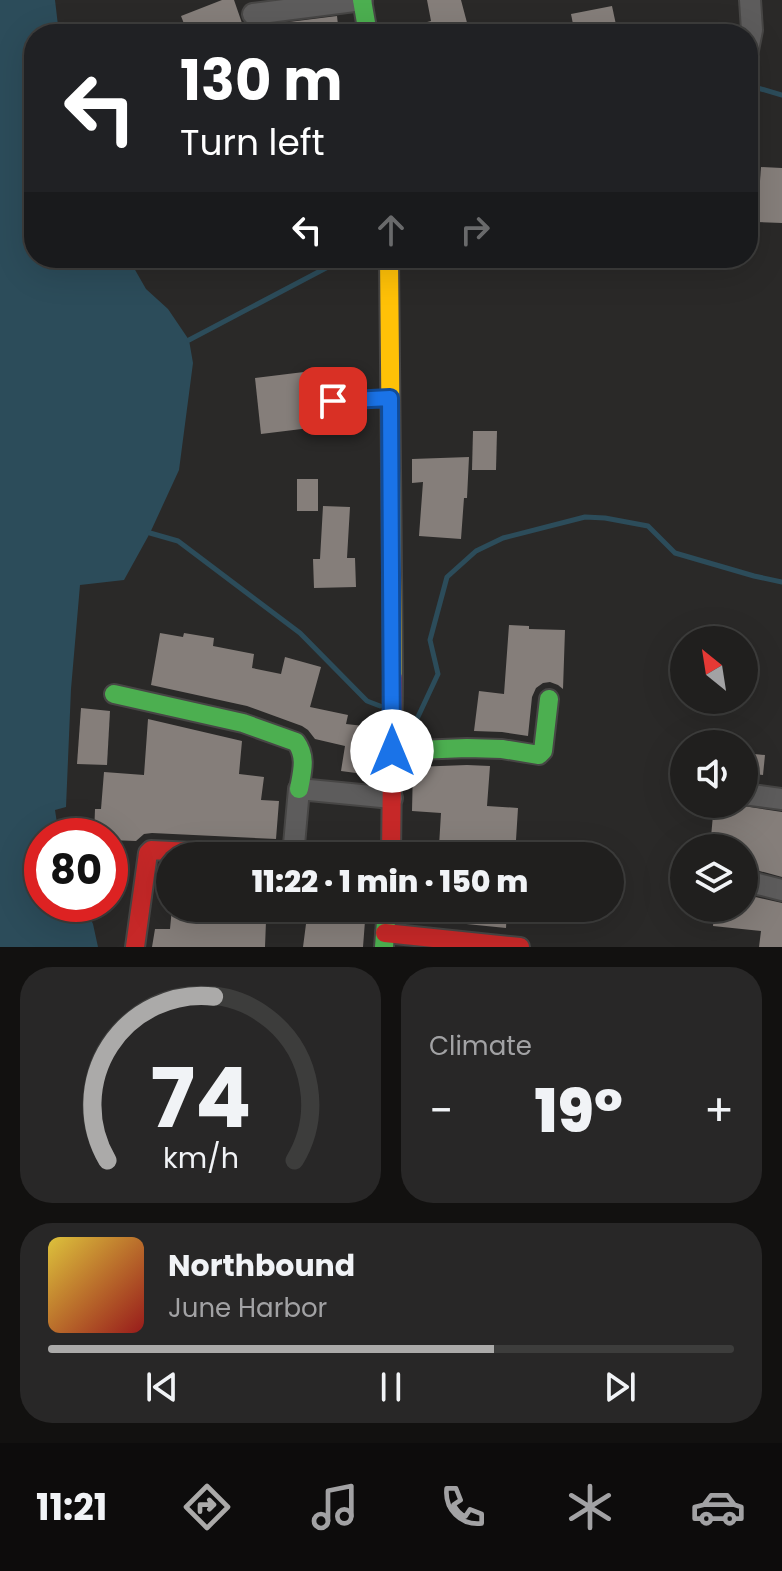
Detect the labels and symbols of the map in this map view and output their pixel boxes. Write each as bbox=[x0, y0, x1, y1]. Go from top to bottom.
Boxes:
pin bbox=[299, 367, 367, 435]
north arrow bbox=[670, 626, 758, 714]
position arrow bbox=[350, 709, 434, 793]
speed limit sign: 80 bbox=[24, 818, 128, 922]

